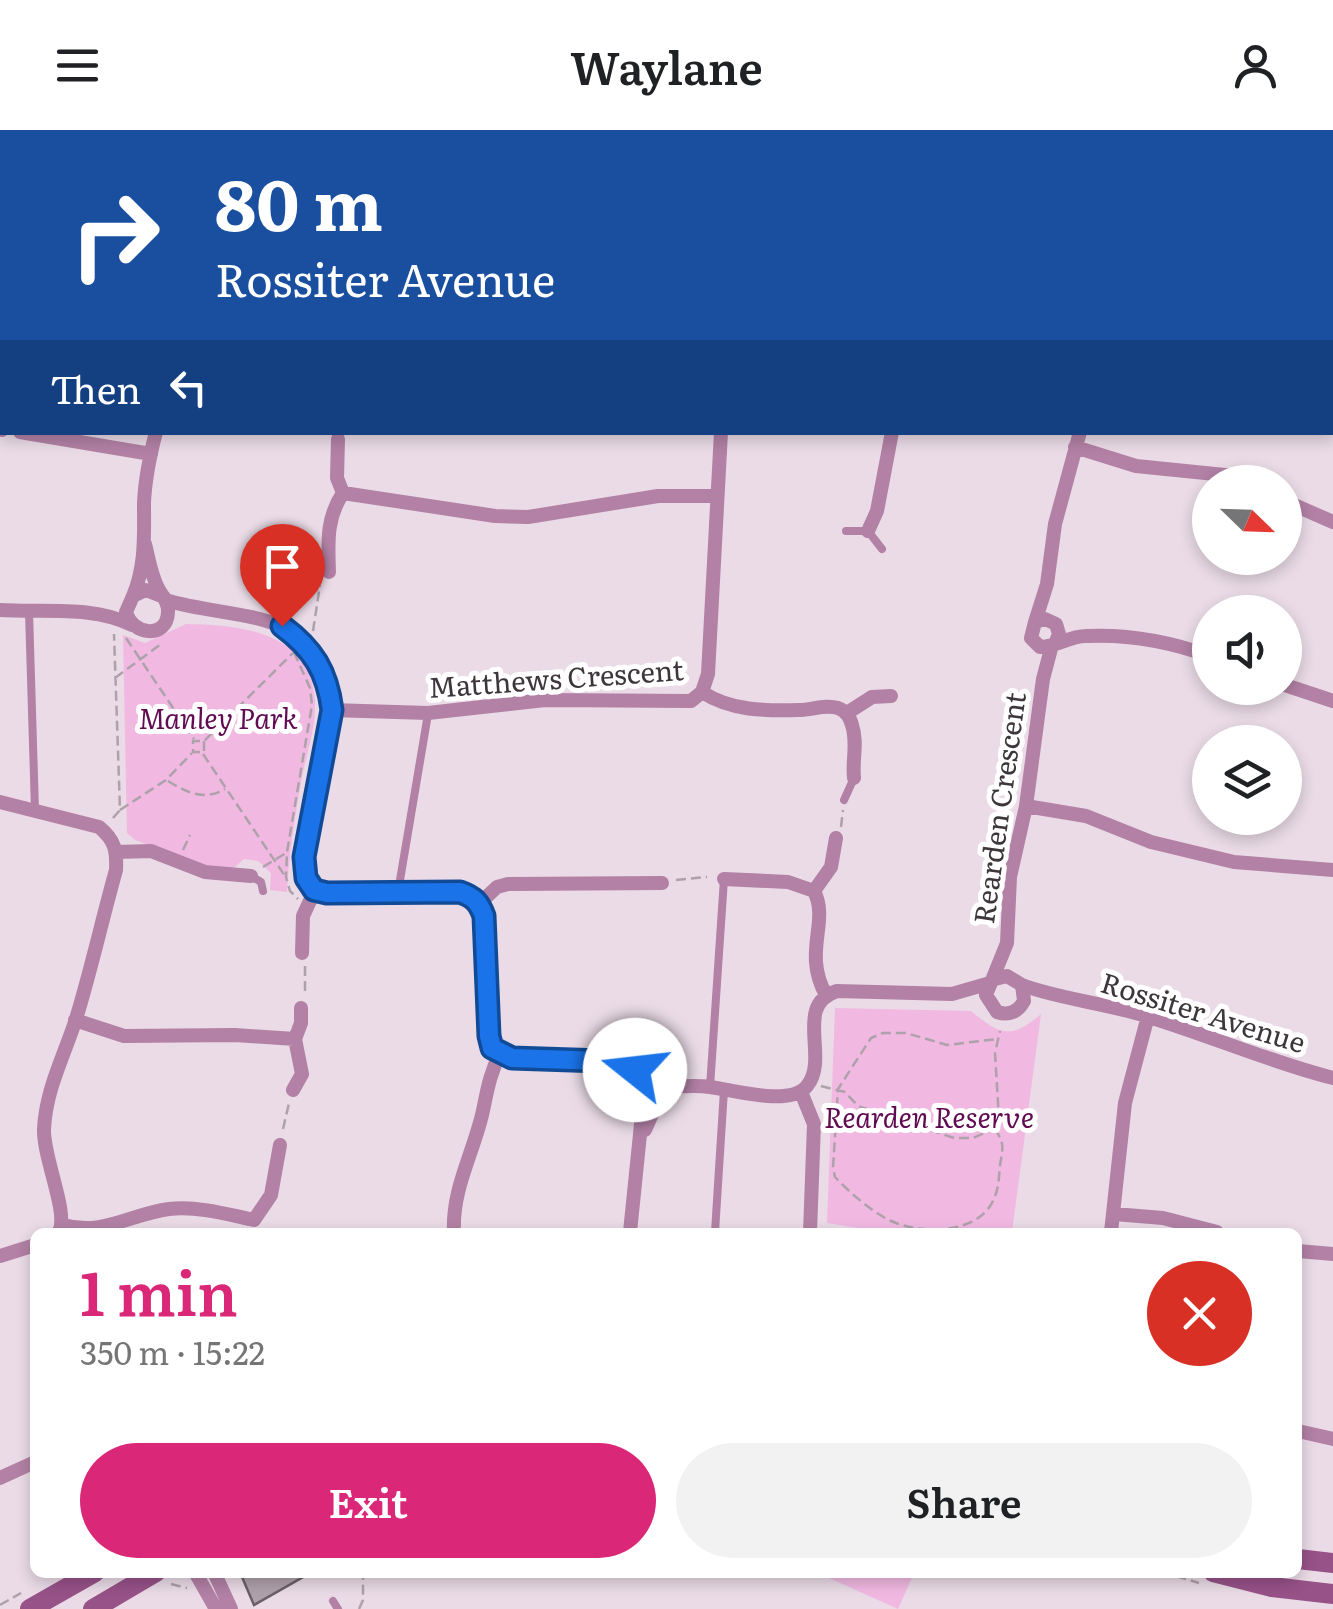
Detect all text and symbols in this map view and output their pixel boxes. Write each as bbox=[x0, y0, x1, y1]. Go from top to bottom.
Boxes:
text: Waylane bbox=[570, 32, 763, 99]
icon: menu bbox=[50, 38, 105, 93]
icon: person bbox=[1228, 38, 1283, 93]
text: 80 m bbox=[215, 149, 383, 253]
icon: right bbox=[50, 170, 180, 300]
text: Rossiter Avenue bbox=[215, 244, 555, 311]
text: Then bbox=[50, 359, 141, 416]
icon: left bbox=[161, 360, 216, 415]
north arrow bbox=[1192, 465, 1302, 575]
map controls bbox=[1192, 465, 1302, 835]
pin bbox=[240, 524, 325, 627]
icon: arrive bbox=[255, 539, 310, 594]
button: sound bbox=[1192, 595, 1302, 705]
street label: Matthews Crescent bbox=[427, 647, 686, 707]
street label: Rearden Crescent bbox=[961, 689, 1035, 926]
park label: Manley Park bbox=[138, 696, 298, 738]
button: layers bbox=[1192, 725, 1302, 835]
street label: Rossiter Avenue bbox=[1096, 960, 1311, 1062]
position arrow bbox=[583, 1018, 687, 1122]
park label: Rearden Reserve bbox=[824, 1095, 1034, 1137]
text: 1 min bbox=[80, 1245, 238, 1334]
button: close bbox=[1147, 1261, 1252, 1366]
text: 350 m · 15:22 bbox=[80, 1327, 265, 1375]
button: Exit bbox=[80, 1443, 656, 1558]
button: Share bbox=[676, 1443, 1252, 1558]

